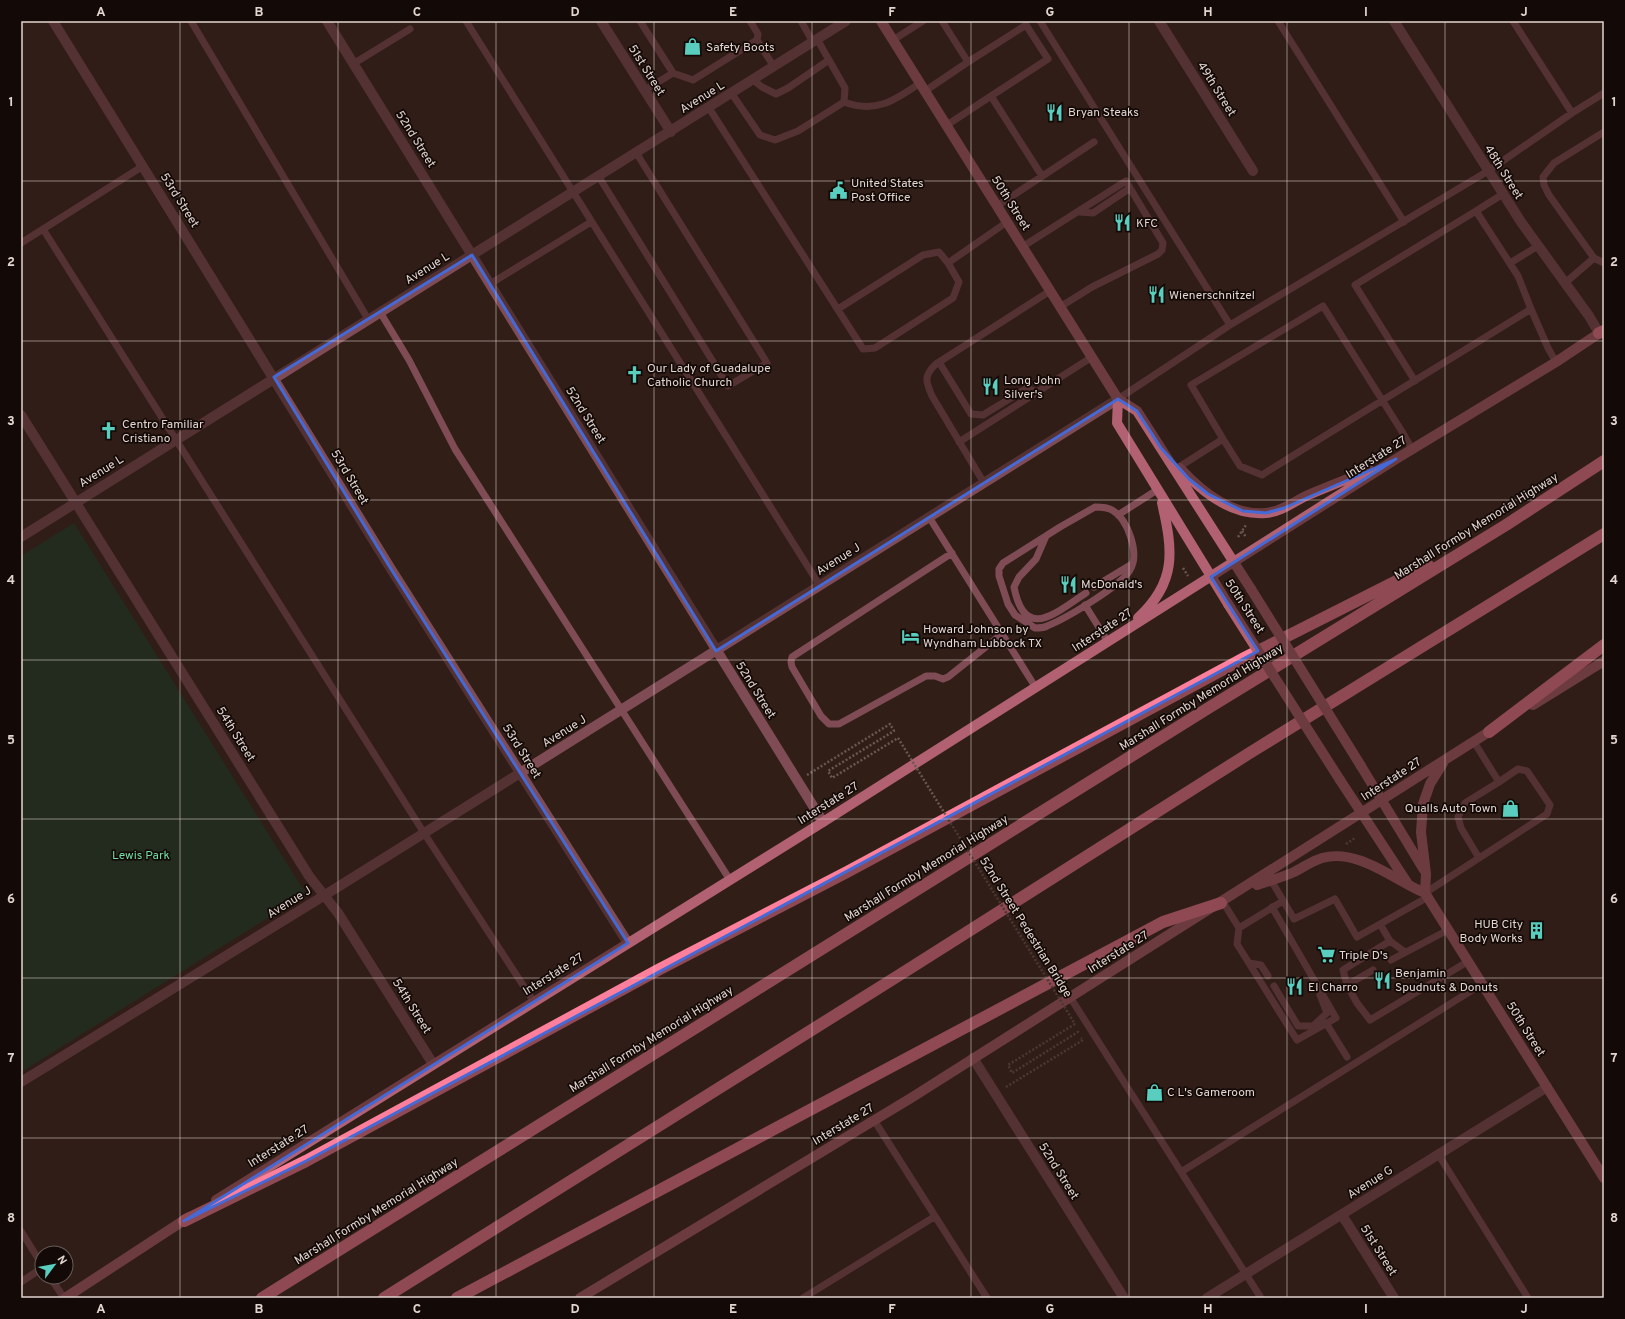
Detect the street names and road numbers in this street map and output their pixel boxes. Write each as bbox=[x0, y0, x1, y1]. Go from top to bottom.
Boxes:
street label: 51st Street bbox=[624, 42, 668, 99]
street label: 49th Street bbox=[1193, 59, 1239, 120]
street label: Avenue L bbox=[677, 78, 728, 118]
street label: 52nd Street bbox=[391, 108, 439, 171]
street label: 48th Street bbox=[1480, 142, 1526, 203]
street label: 53rd Street bbox=[156, 170, 202, 231]
street label: 50th Street bbox=[987, 173, 1033, 234]
street label: Avenue L bbox=[402, 249, 453, 289]
street label: 52nd Street bbox=[561, 384, 609, 447]
street label: Interstate 27 bbox=[1343, 433, 1410, 483]
street label: 53rd Street bbox=[326, 447, 372, 508]
street label: Avenue L bbox=[76, 452, 127, 492]
street label: Marshall Formby Memorial Highway bbox=[1392, 470, 1561, 584]
street label: Avenue J bbox=[813, 540, 864, 580]
street label: 50th Street bbox=[1221, 576, 1268, 637]
street label: Interstate 27 bbox=[1069, 605, 1136, 656]
street label: Marshall Formby Memorial Highway bbox=[1117, 641, 1286, 755]
street label: 52nd Street bbox=[731, 659, 779, 722]
street label: 54th Street bbox=[212, 704, 258, 765]
street label: Avenue J bbox=[539, 712, 590, 752]
street label: 53rd Street bbox=[498, 721, 544, 782]
street label: Interstate 27 bbox=[1358, 754, 1425, 805]
street label: Interstate 27 bbox=[795, 779, 862, 829]
street label: Marshall Formby Memorial Highway bbox=[842, 812, 1011, 926]
street label: 52nd Street Pedestrian Bridge bbox=[975, 854, 1075, 1001]
street label: Avenue J bbox=[264, 883, 315, 923]
street label: Interstate 27 bbox=[1085, 928, 1152, 978]
street label: Interstate 27 bbox=[520, 950, 587, 1000]
street label: 54th Street bbox=[388, 976, 434, 1037]
street label: Marshall Formby Memorial Highway bbox=[567, 983, 736, 1097]
street label: 50th Street bbox=[1502, 999, 1548, 1060]
street label: Interstate 27 bbox=[810, 1100, 877, 1149]
street label: Interstate 27 bbox=[245, 1122, 312, 1172]
street label: 52nd Street bbox=[1034, 1140, 1082, 1203]
street label: Marshall Formby Memorial Highway bbox=[292, 1155, 461, 1269]
street label: Avenue G bbox=[1345, 1162, 1396, 1203]
street label: 51st Street bbox=[1356, 1222, 1400, 1279]

